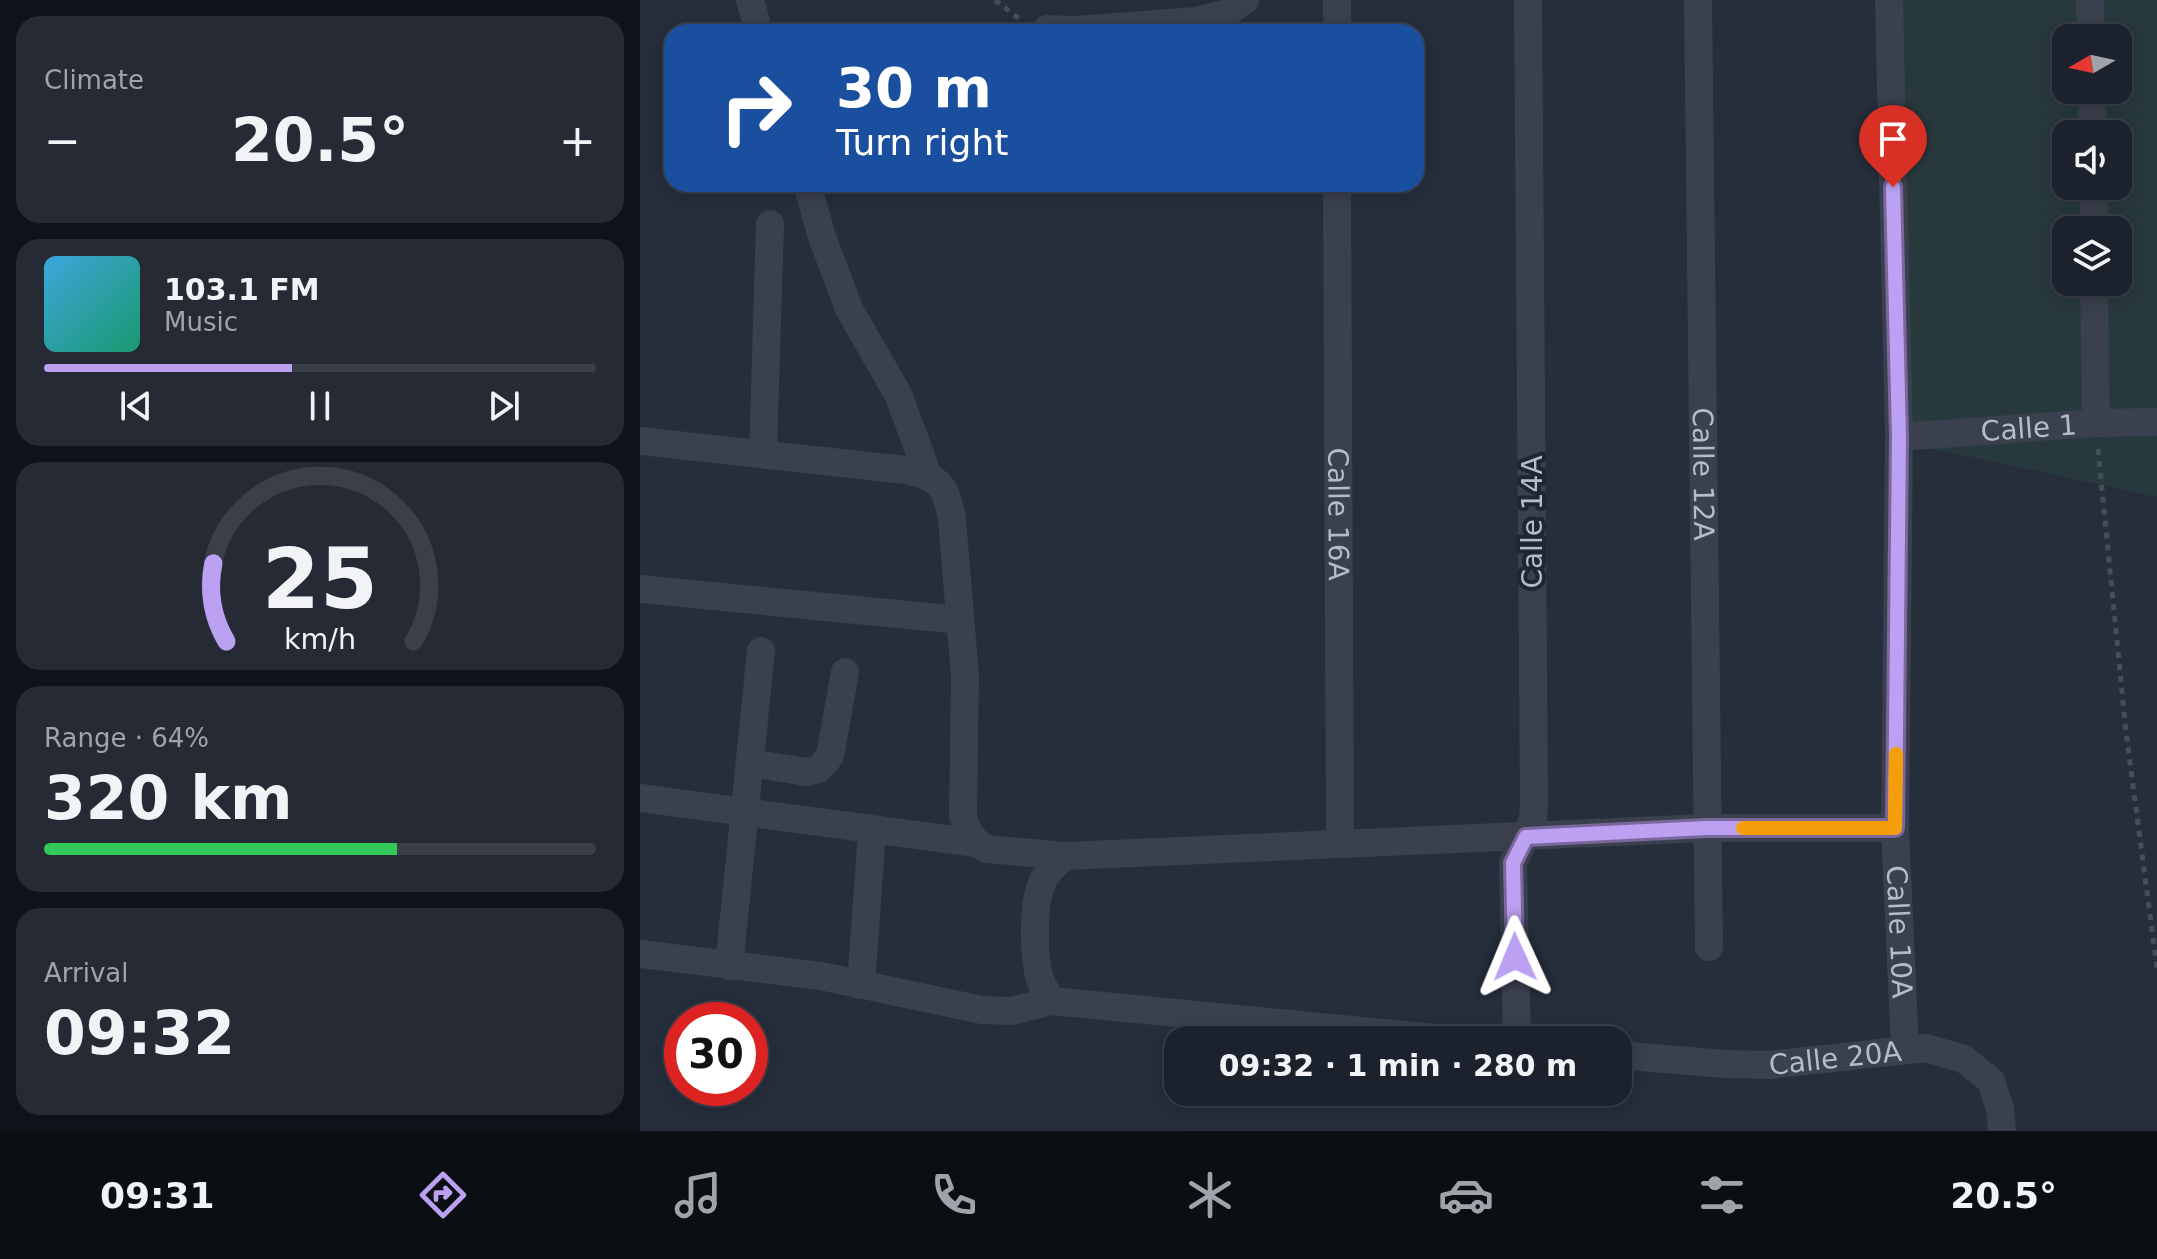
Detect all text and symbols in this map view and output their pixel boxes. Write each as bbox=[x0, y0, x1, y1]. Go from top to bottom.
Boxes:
north arrow bbox=[2052, 24, 2132, 104]
map controls bbox=[2052, 24, 2132, 296]
text: 30 m bbox=[836, 55, 992, 120]
icon: right bbox=[704, 56, 808, 160]
text: Climate bbox=[44, 65, 144, 95]
text: 20.5° bbox=[231, 105, 409, 175]
pin bbox=[1859, 105, 1927, 187]
text: − bbox=[44, 115, 81, 166]
text: + bbox=[559, 115, 596, 166]
icon: arrive bbox=[1871, 117, 1915, 161]
button: sound bbox=[2052, 120, 2132, 200]
text: Turn right bbox=[836, 122, 1008, 163]
button: layers bbox=[2052, 216, 2132, 296]
text: 103.1 FM bbox=[164, 272, 320, 307]
text: Music bbox=[164, 307, 238, 337]
icon: previous bbox=[114, 384, 158, 428]
icon: pause bbox=[298, 384, 342, 428]
icon: next bbox=[482, 384, 526, 428]
street label: Calle 12A bbox=[1686, 407, 1720, 541]
street label: Calle 1 bbox=[1980, 408, 2078, 448]
street label: Calle 16A bbox=[1321, 447, 1355, 581]
street label: Calle 14A bbox=[1516, 455, 1549, 589]
text: 25 bbox=[262, 530, 378, 627]
text: km/h bbox=[284, 622, 356, 656]
text: Range · 64% bbox=[44, 723, 209, 753]
text: 320 km bbox=[44, 763, 293, 833]
street label: Calle 10A bbox=[1880, 864, 1919, 999]
position arrow bbox=[1473, 915, 1557, 999]
text: Arrival bbox=[44, 958, 128, 988]
text: 09:32 bbox=[44, 998, 235, 1068]
speed limit sign: 30 bbox=[664, 1002, 768, 1106]
street label: Calle 20A bbox=[1767, 1035, 1903, 1082]
text: 09:32 · 1 min · 280 m bbox=[1219, 1048, 1577, 1083]
icon: directions bbox=[415, 1167, 471, 1223]
icon: music bbox=[670, 1167, 726, 1223]
icon: phone bbox=[926, 1167, 982, 1223]
icon: climate bbox=[1182, 1167, 1238, 1223]
icon: car bbox=[1438, 1167, 1494, 1223]
icon: filters bbox=[1694, 1167, 1750, 1223]
text: 09:31 bbox=[100, 1175, 215, 1216]
text: 20.5° bbox=[1950, 1175, 2057, 1216]

